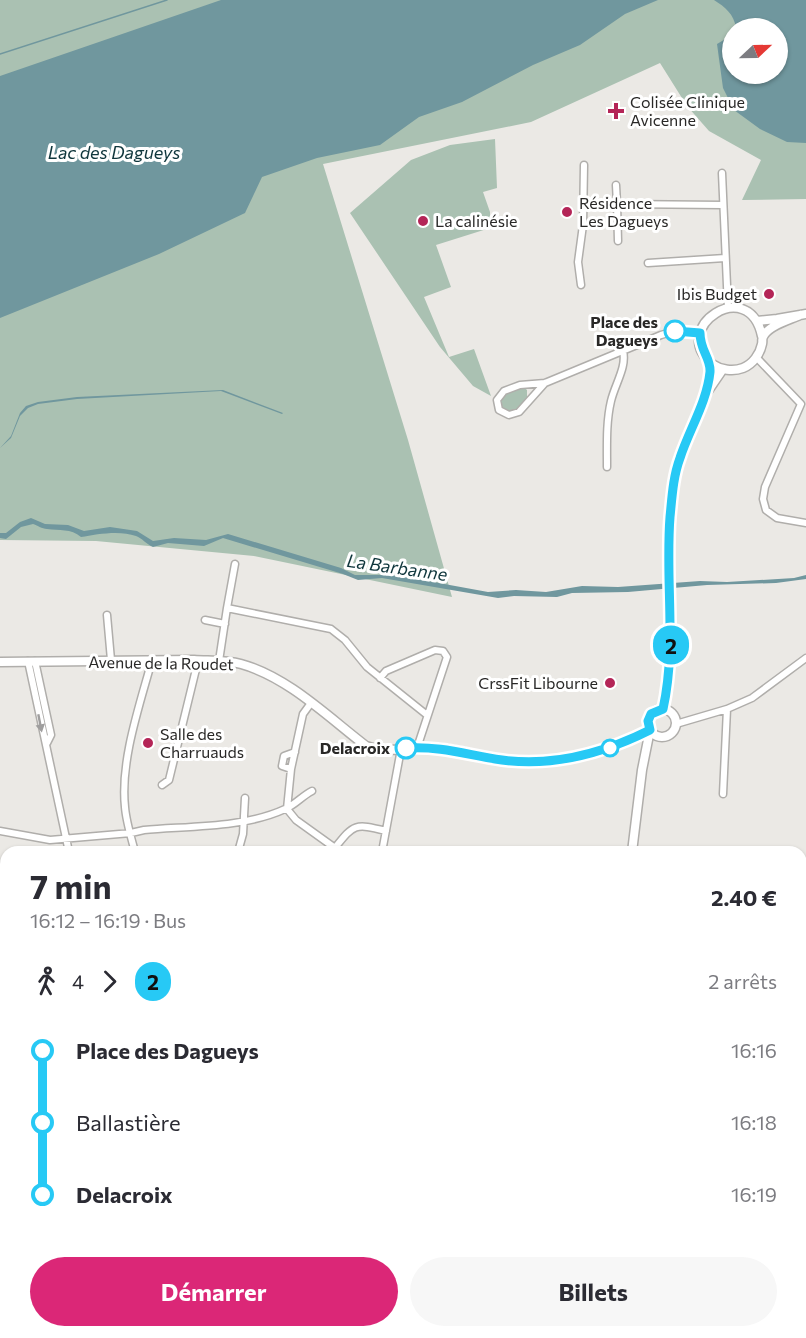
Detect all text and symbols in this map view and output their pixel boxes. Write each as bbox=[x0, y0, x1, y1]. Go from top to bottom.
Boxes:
north arrow bbox=[722, 18, 788, 84]
map controls bbox=[722, 18, 788, 84]
place label: Colisée Clinique Avicenne bbox=[630, 92, 745, 129]
marker: Colisée Clinique Avicenne bbox=[607, 102, 625, 120]
water label: Lac des Dagueys bbox=[48, 141, 180, 163]
place label: Résidence Les Dagueys bbox=[579, 193, 668, 230]
marker: Résidence Les Dagueys bbox=[560, 205, 574, 219]
place label: La calinésie bbox=[435, 211, 518, 230]
marker: La calinésie bbox=[416, 214, 430, 228]
place label: Ibis Budget bbox=[677, 284, 757, 303]
marker: Ibis Budget bbox=[762, 287, 776, 301]
place label: Place des Dagueys bbox=[590, 312, 658, 349]
marker: Place des Dagueys bbox=[664, 320, 686, 342]
water label: La Barbanne bbox=[345, 549, 449, 585]
line badge: 2 bbox=[652, 626, 690, 664]
text: 2 bbox=[665, 633, 677, 658]
street label: Avenue de la Roudet bbox=[88, 652, 234, 673]
place label: CrssFit Libourne bbox=[478, 673, 598, 692]
marker: CrssFit Libourne bbox=[603, 676, 617, 690]
one-way arrow bbox=[36, 714, 45, 733]
place label: Salle des Charruauds bbox=[160, 724, 244, 761]
marker: Salle des Charruauds bbox=[141, 736, 155, 750]
marker: Delacroix bbox=[395, 737, 417, 759]
place label: Delacroix bbox=[320, 738, 390, 757]
unlabelled marker bbox=[601, 739, 619, 757]
text: 7 min bbox=[30, 865, 112, 906]
text: 2.40 € bbox=[711, 884, 777, 911]
text: 16:12 – 16:19 · Bus bbox=[30, 908, 186, 932]
icon: walk bbox=[30, 965, 63, 998]
icon: forward bbox=[93, 965, 126, 998]
text: 4 bbox=[72, 969, 84, 993]
text: 2 bbox=[147, 969, 159, 994]
text: 2 arrêts bbox=[708, 969, 777, 993]
text: Place des Dagueys bbox=[76, 1037, 259, 1064]
text: 16:16 bbox=[731, 1038, 777, 1062]
text: Ballastière bbox=[76, 1109, 181, 1136]
text: 16:18 bbox=[731, 1110, 777, 1134]
text: Delacroix bbox=[76, 1181, 173, 1208]
text: 16:19 bbox=[731, 1182, 777, 1206]
button: Démarrer bbox=[30, 1257, 398, 1326]
button: Billets bbox=[410, 1257, 777, 1326]

